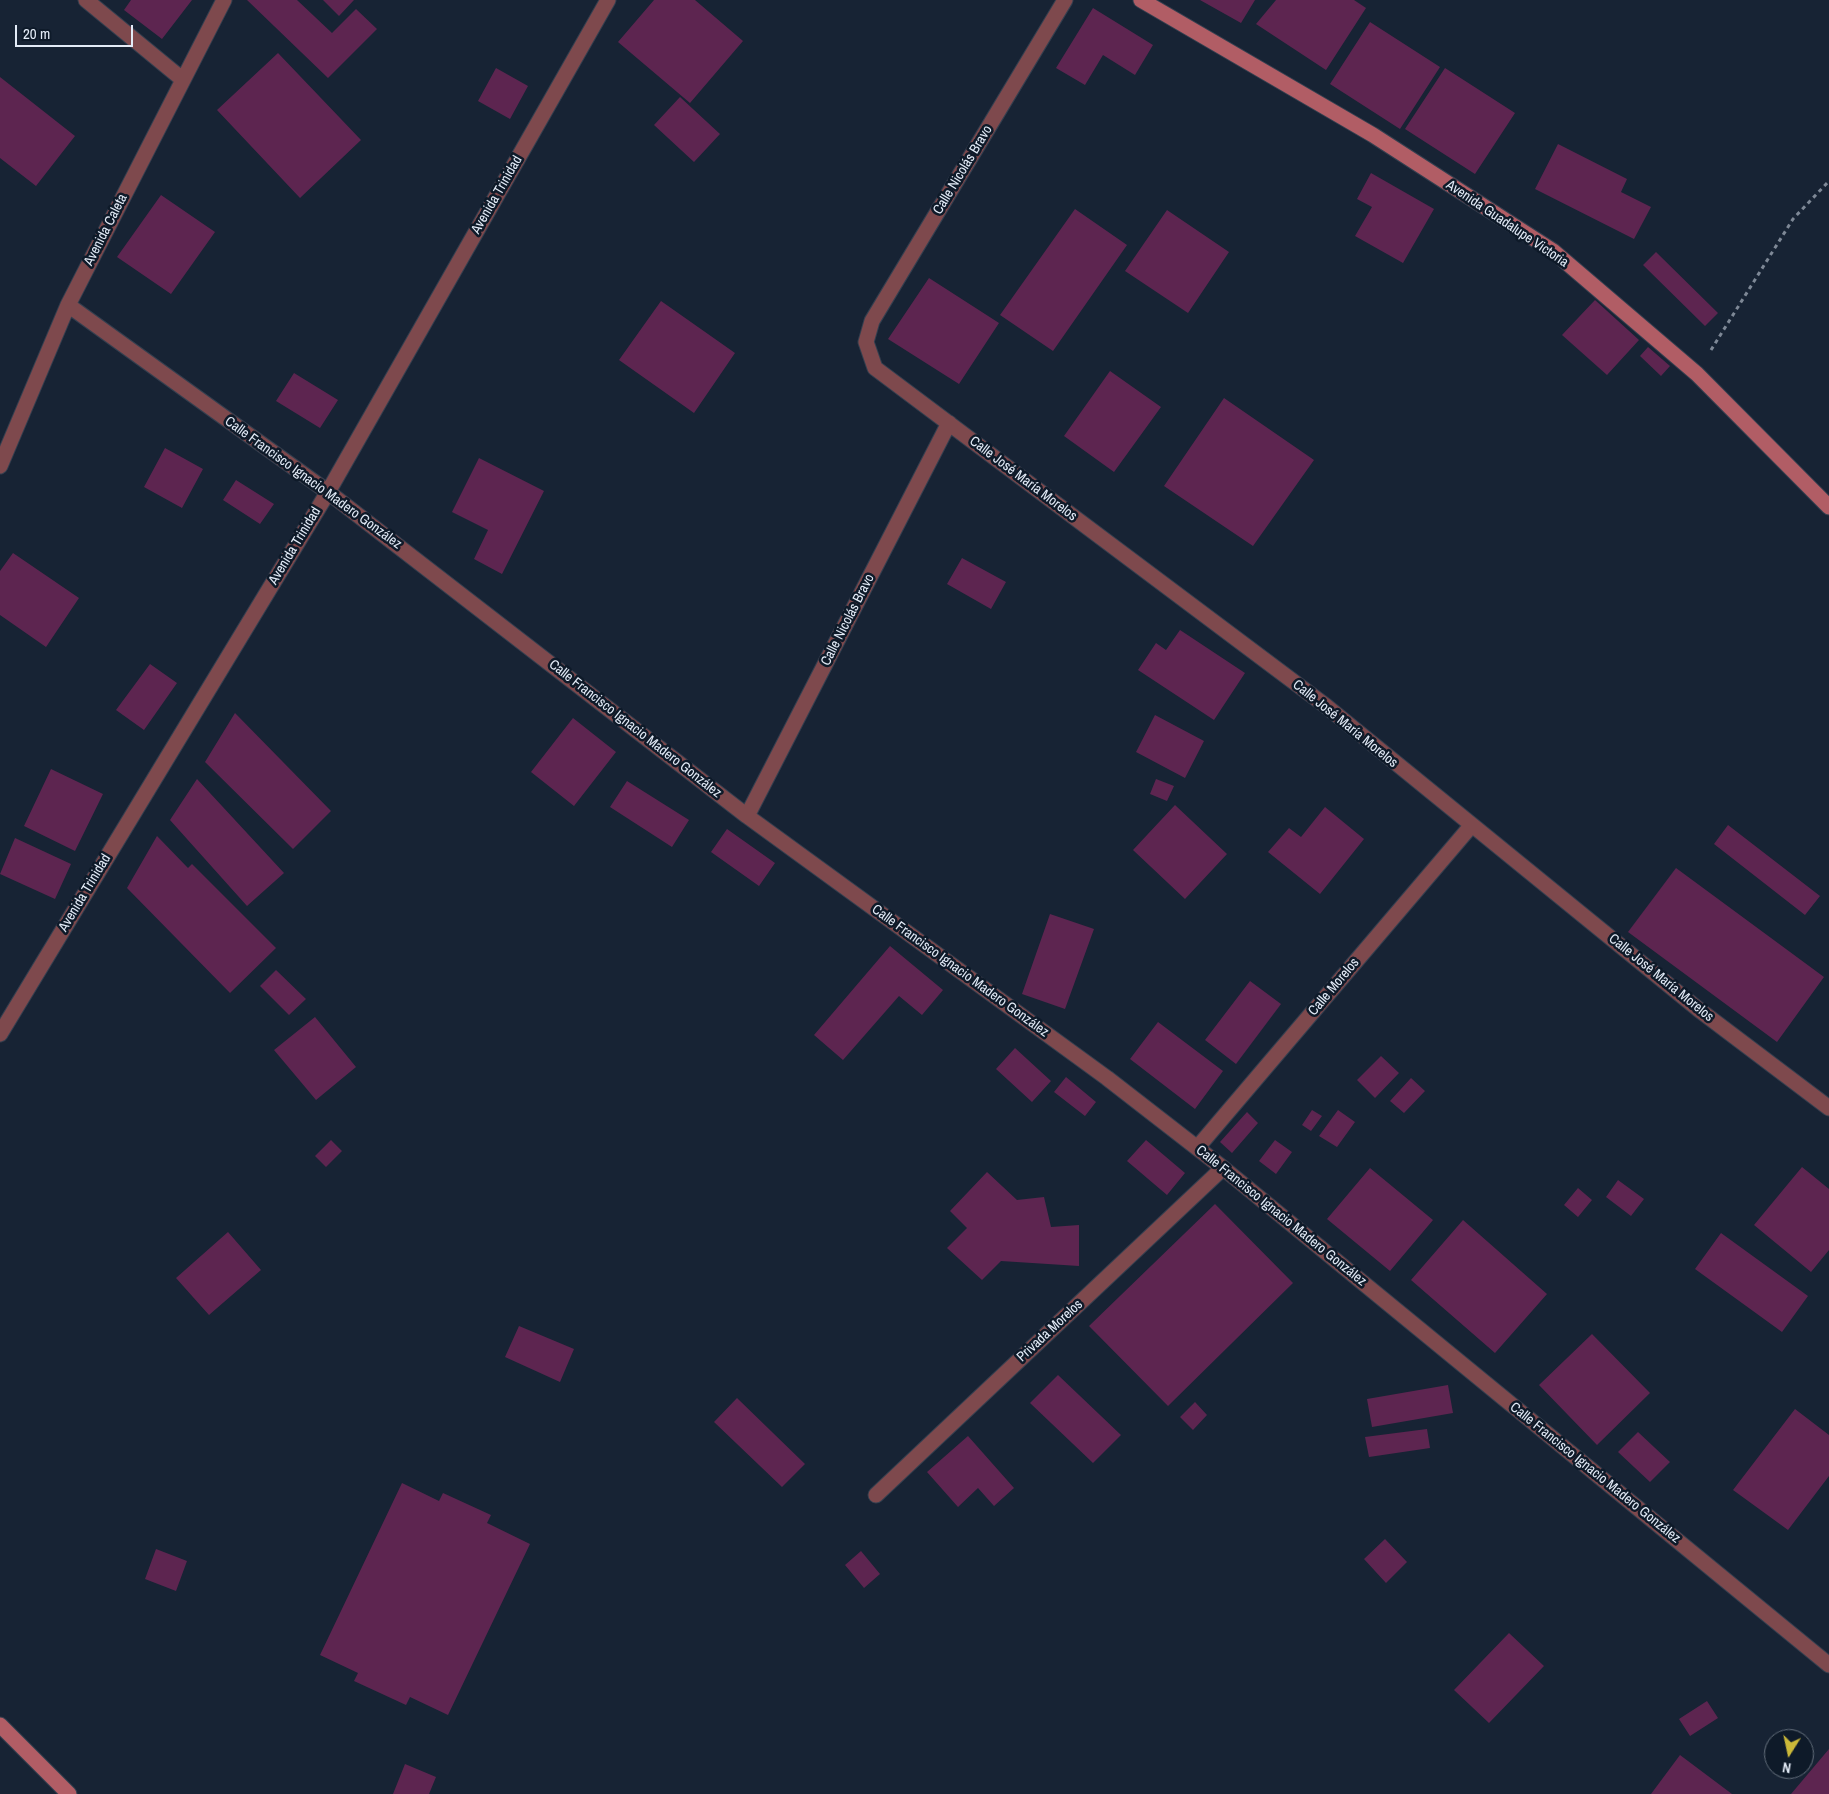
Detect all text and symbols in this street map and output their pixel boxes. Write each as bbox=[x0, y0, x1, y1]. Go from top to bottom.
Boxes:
scale bar bbox=[18, 15, 135, 47]
text: 20 m bbox=[23, 23, 50, 44]
street label: Calle Nicolás Bravo bbox=[930, 122, 996, 218]
street label: Avenida Trinidad bbox=[468, 153, 526, 237]
street label: Avenida Guadalupe Victoria bbox=[1443, 177, 1571, 271]
street label: Avenida Caleta bbox=[81, 191, 131, 269]
street label: Calle Francisco Ignacio Madero González bbox=[221, 413, 405, 553]
street label: Calle José María Morelos bbox=[966, 433, 1080, 525]
street label: Avenida Trinidad bbox=[265, 504, 325, 588]
street label: Calle Nicolás Bravo bbox=[818, 571, 878, 669]
street label: Calle Francisco Ignacio Madero González bbox=[545, 656, 725, 802]
street label: Calle José María Morelos bbox=[1289, 677, 1401, 771]
street label: Avenida Trinidad bbox=[55, 851, 115, 935]
street label: Calle Francisco Ignacio Madero González bbox=[868, 901, 1052, 1041]
street label: Calle José María Morelos bbox=[1605, 931, 1717, 1025]
street label: Calle Morelos bbox=[1305, 955, 1363, 1019]
street label: Calle Francisco Ignacio Madero González bbox=[1192, 1142, 1370, 1290]
street label: Privada Morelos bbox=[1014, 1296, 1086, 1366]
street label: Calle Francisco Ignacio Madero González bbox=[1506, 1399, 1684, 1547]
north arrow bbox=[1764, 1729, 1814, 1779]
text: N bbox=[1781, 1758, 1792, 1777]

